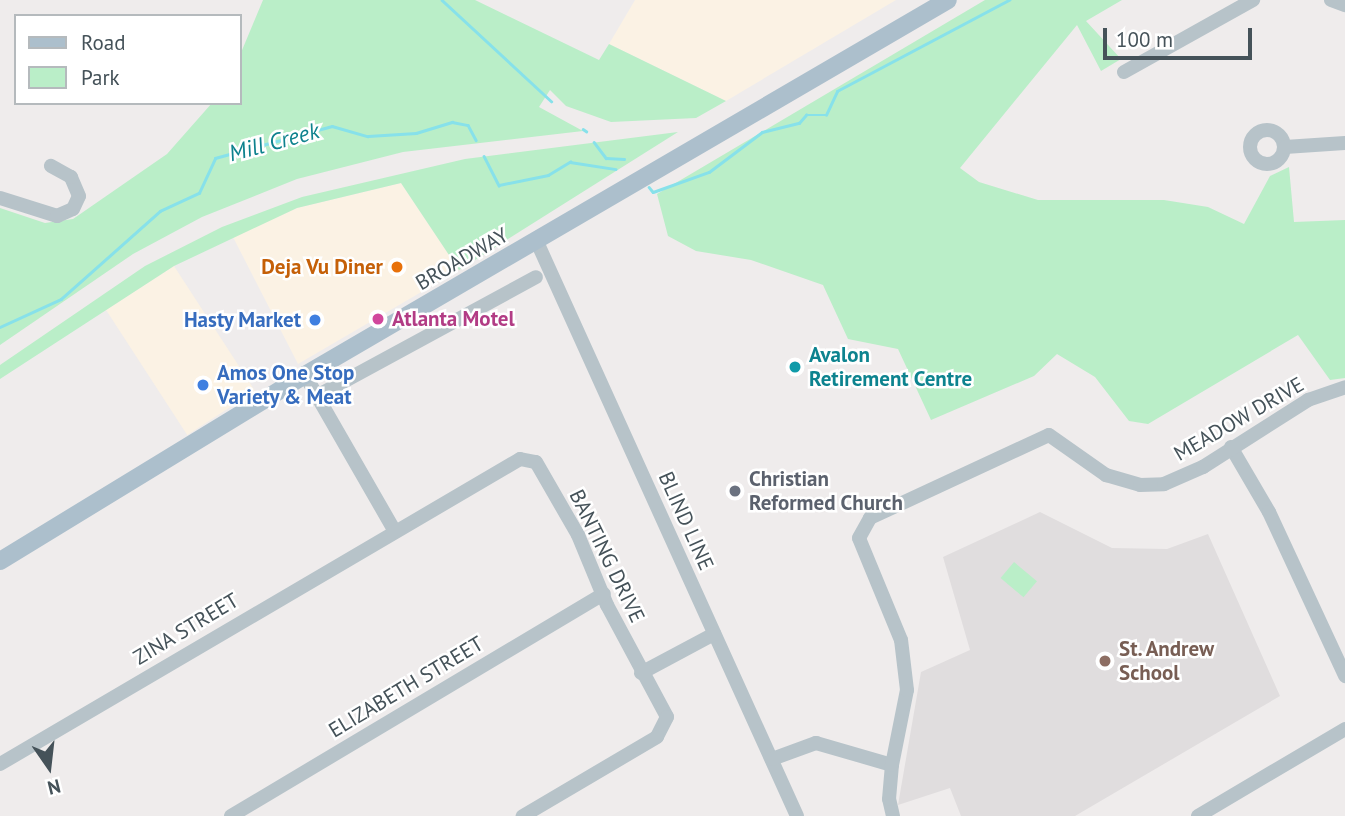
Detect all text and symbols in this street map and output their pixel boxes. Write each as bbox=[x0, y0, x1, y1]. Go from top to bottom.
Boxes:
legend bbox=[14, 14, 242, 105]
scale bar bbox=[1107, 14, 1256, 58]
text: 100 m bbox=[1116, 26, 1173, 53]
text: Road bbox=[81, 29, 125, 56]
text: Park bbox=[81, 64, 120, 91]
water label: Mill Creek bbox=[226, 117, 322, 167]
street label: BROADWAY bbox=[411, 222, 513, 296]
place label: Deja Vu Diner bbox=[261, 254, 383, 280]
marker: Deja Vu Diner bbox=[389, 259, 405, 275]
place label: Atlanta Motel bbox=[392, 306, 515, 332]
place label: Hasty Market bbox=[183, 307, 301, 333]
marker: Atlanta Motel bbox=[370, 311, 386, 327]
marker: Hasty Market bbox=[307, 312, 323, 328]
place label: Avalon Retirement Centre bbox=[809, 342, 972, 392]
marker: Avalon Retirement Centre bbox=[787, 359, 803, 375]
place label: Amos One Stop Variety & Meat bbox=[217, 360, 355, 410]
street label: MEADOW DRIVE bbox=[1169, 372, 1309, 466]
marker: Amos One Stop Variety & Meat bbox=[195, 377, 211, 393]
place label: Christian Reformed Church bbox=[749, 466, 903, 516]
street label: BLIND LINE bbox=[653, 468, 719, 574]
marker: Christian Reformed Church bbox=[727, 483, 743, 499]
street label: BANTING DRIVE bbox=[564, 486, 650, 626]
street label: ZINA STREET bbox=[128, 588, 244, 670]
street label: ELIZABETH STREET bbox=[324, 631, 488, 743]
place label: St. Andrew School bbox=[1119, 636, 1216, 686]
marker: St. Andrew School bbox=[1097, 653, 1113, 669]
north arrow bbox=[14, 732, 84, 802]
text: N bbox=[45, 774, 63, 801]

